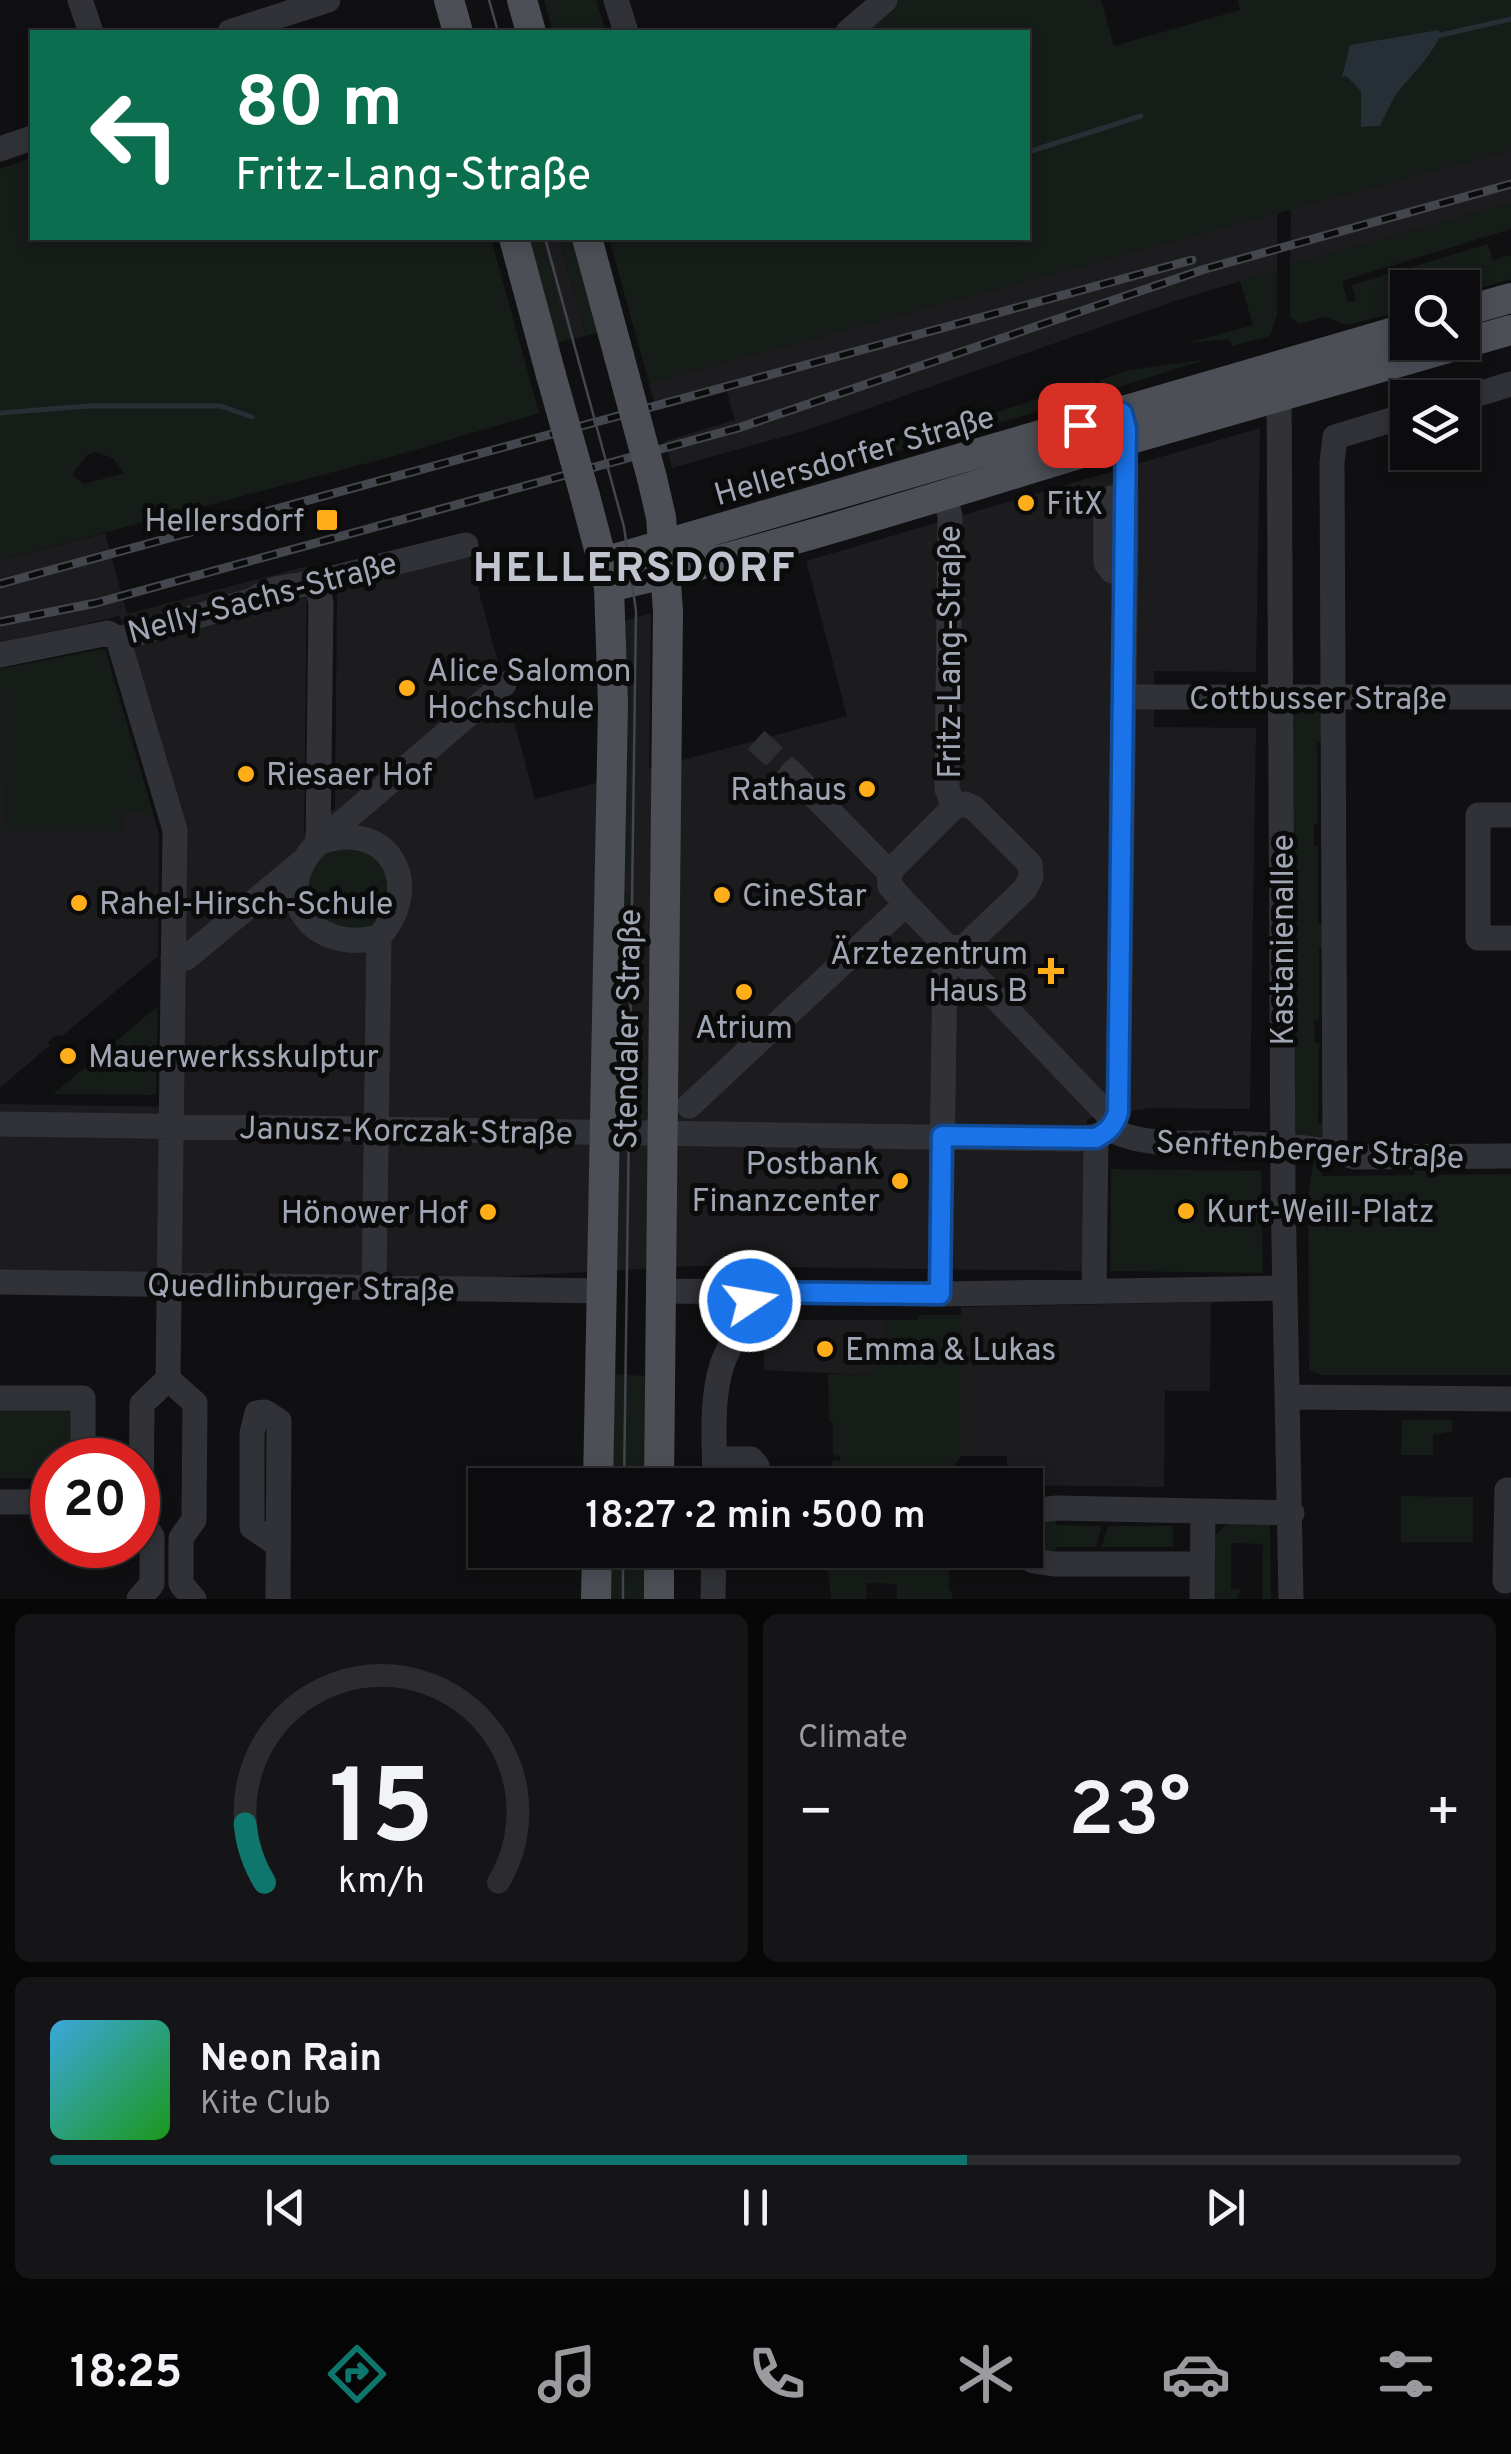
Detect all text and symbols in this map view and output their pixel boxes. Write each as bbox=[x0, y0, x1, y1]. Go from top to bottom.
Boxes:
text: 80 m bbox=[235, 62, 403, 151]
icon: left bbox=[70, 70, 200, 200]
text: Fritz-Lang-Straße bbox=[235, 149, 591, 206]
map controls bbox=[1390, 270, 1480, 470]
button: search bbox=[1390, 270, 1480, 360]
button: layers bbox=[1390, 380, 1480, 470]
pin bbox=[1038, 383, 1123, 468]
icon: arrive bbox=[1053, 398, 1108, 453]
street label: Hellersdorfer Straße bbox=[710, 399, 1000, 517]
place label: FitX bbox=[1046, 486, 1103, 526]
marker: FitX bbox=[1015, 492, 1037, 514]
place label: Hellersdorf bbox=[144, 503, 304, 543]
marker: Hellersdorf bbox=[314, 507, 340, 533]
street label: Fritz-Lang-Straße bbox=[932, 525, 972, 779]
district label: HELLERSDORF bbox=[473, 544, 797, 597]
street label: Nelly-Sachs-Straße bbox=[124, 545, 402, 655]
place label: Alice Salomon Hochschule bbox=[427, 653, 632, 730]
marker: Alice Salomon Hochschule bbox=[396, 677, 418, 699]
street label: Cottbusser Straße bbox=[1189, 681, 1447, 721]
place label: Riesaer Hof bbox=[266, 757, 433, 797]
marker: Riesaer Hof bbox=[235, 763, 257, 785]
place label: Rathaus bbox=[730, 772, 847, 812]
marker: Rathaus bbox=[856, 778, 878, 800]
street label: Kastanienallee bbox=[1265, 834, 1305, 1046]
place label: CineStar bbox=[742, 878, 867, 918]
marker: CineStar bbox=[711, 884, 733, 906]
place label: Rahel-Hirsch-Schule bbox=[99, 886, 393, 926]
marker: Rahel-Hirsch-Schule bbox=[68, 892, 90, 914]
street label: Stendaler Straße bbox=[608, 908, 652, 1150]
place label: Ärztezentrum Haus B bbox=[830, 935, 1028, 1013]
marker: Ärztezentrum Haus B bbox=[1038, 958, 1064, 984]
marker: Atrium bbox=[733, 981, 755, 1003]
place label: Atrium bbox=[695, 1010, 793, 1050]
place label: Mauerwerksskulptur bbox=[88, 1039, 379, 1079]
marker: Mauerwerksskulptur bbox=[57, 1045, 79, 1067]
street label: Janusz-Korczak-Straße bbox=[239, 1110, 573, 1156]
street label: Senftenberger Straße bbox=[1155, 1124, 1465, 1180]
place label: Postbank Finanzcenter bbox=[692, 1146, 880, 1223]
marker: Postbank Finanzcenter bbox=[889, 1170, 911, 1192]
place label: Kurt-Weill-Platz bbox=[1206, 1194, 1435, 1234]
place label: Hönower Hof bbox=[281, 1195, 468, 1235]
marker: Kurt-Weill-Platz bbox=[1175, 1200, 1197, 1222]
marker: Hönower Hof bbox=[477, 1201, 499, 1223]
position arrow bbox=[698, 1249, 802, 1353]
street label: Quedlinburger Straße bbox=[147, 1267, 455, 1313]
place label: Emma & Lukas bbox=[845, 1332, 1056, 1372]
marker: Emma & Lukas bbox=[814, 1338, 836, 1360]
speed limit sign: 20 bbox=[30, 1438, 160, 1568]
text: 18:27 · 2 min · 500 m bbox=[585, 1493, 926, 1542]
text: Climate bbox=[798, 1719, 908, 1759]
text: 15 bbox=[329, 1748, 434, 1880]
text: 23° bbox=[1069, 1767, 1190, 1862]
text: − bbox=[798, 1780, 833, 1850]
text: + bbox=[1426, 1780, 1461, 1850]
text: km/h bbox=[338, 1860, 425, 1906]
text: Neon Rain bbox=[200, 2036, 382, 2085]
text: Kite Club bbox=[200, 2085, 331, 2125]
icon: previous bbox=[258, 2180, 313, 2235]
icon: pause bbox=[728, 2180, 783, 2235]
icon: next bbox=[1198, 2180, 1253, 2235]
icon: directions bbox=[322, 2339, 392, 2409]
icon: music bbox=[532, 2339, 602, 2409]
icon: phone bbox=[742, 2339, 812, 2409]
icon: climate bbox=[951, 2339, 1021, 2409]
icon: car bbox=[1161, 2339, 1231, 2409]
icon: filters bbox=[1371, 2339, 1441, 2409]
text: 18:25 bbox=[70, 2346, 182, 2403]

